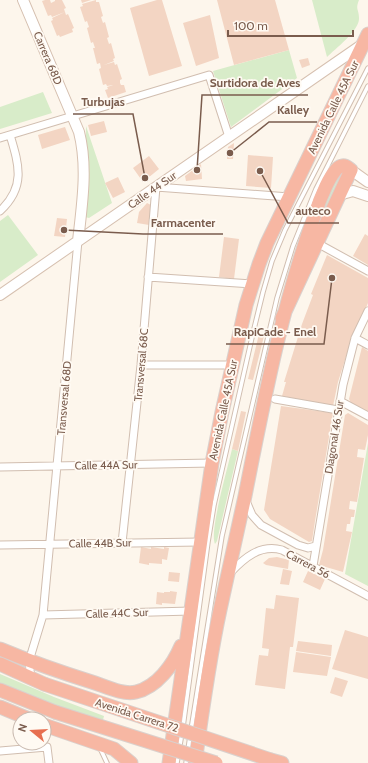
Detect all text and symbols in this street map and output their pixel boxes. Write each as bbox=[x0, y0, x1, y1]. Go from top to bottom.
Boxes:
scale bar bbox=[228, 12, 353, 38]
text: 100 m bbox=[234, 18, 268, 33]
street label: Carrera 68D bbox=[31, 29, 65, 87]
street label: Avenida Calle 45A Sur bbox=[304, 58, 362, 156]
callout: Surtidora de Aves bbox=[202, 71, 308, 95]
text: Surtidora de Aves bbox=[210, 75, 300, 90]
callout: Turbujas bbox=[73, 90, 133, 114]
text: Turbujas bbox=[81, 94, 125, 109]
callout: Kalley bbox=[269, 98, 317, 122]
text: Kalley bbox=[277, 102, 310, 117]
street label: Calle 44 Sur bbox=[125, 168, 179, 212]
callout: auteco bbox=[288, 199, 339, 223]
text: auteco bbox=[295, 203, 331, 218]
callout: Farmacenter bbox=[143, 210, 223, 234]
text: Farmacenter bbox=[151, 215, 215, 230]
callout: RapiCade - Enel bbox=[226, 320, 324, 344]
text: RapiCade - Enel bbox=[234, 324, 316, 339]
street label: Transversal 68C bbox=[131, 328, 151, 402]
street label: Avenida Calle 45A Sur bbox=[206, 358, 241, 461]
street label: Transversal 68D bbox=[54, 360, 74, 436]
street label: Diagonal 46 Sur bbox=[321, 399, 347, 475]
street label: Calle 44A Sur bbox=[74, 457, 138, 473]
street label: Calle 44B Sur bbox=[69, 535, 132, 551]
street label: Carrera 56 bbox=[284, 547, 332, 581]
street label: Calle 44C Sur bbox=[85, 605, 149, 621]
street label: Avenida Carrera 72 bbox=[94, 695, 181, 735]
north arrow bbox=[12, 711, 52, 751]
text: N bbox=[15, 722, 30, 734]

